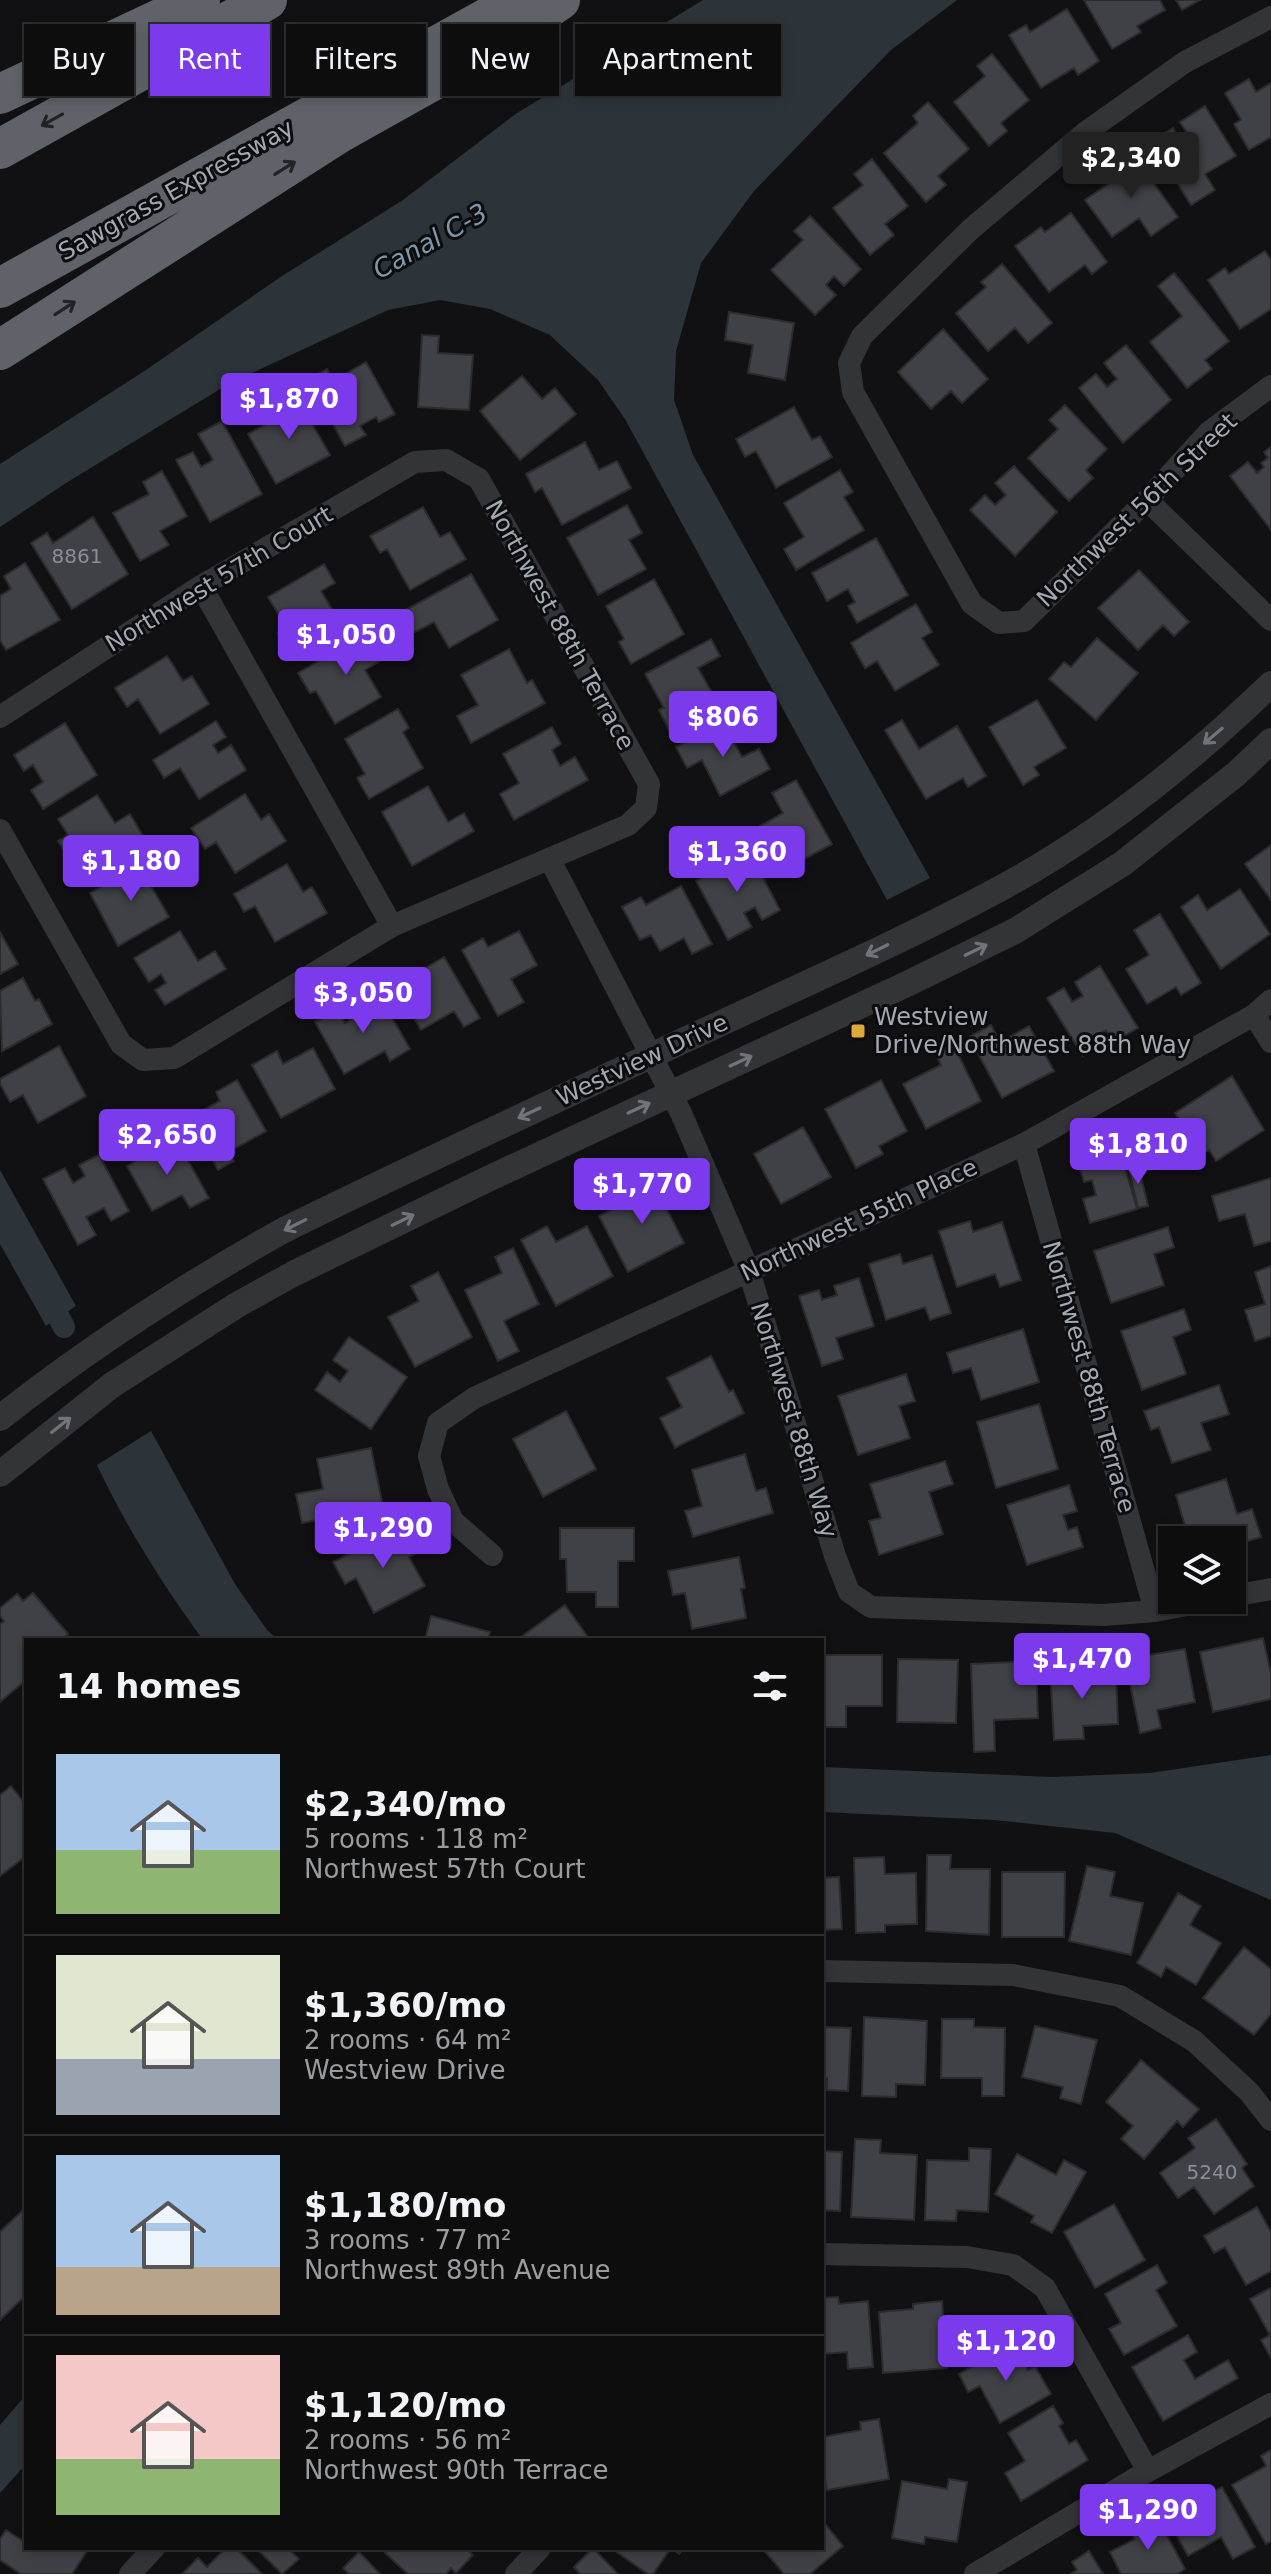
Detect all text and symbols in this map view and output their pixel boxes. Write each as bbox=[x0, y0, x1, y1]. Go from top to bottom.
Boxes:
chip: Buy bbox=[24, 24, 134, 96]
chip: Rent bbox=[150, 24, 270, 96]
chip: Filters bbox=[286, 24, 426, 96]
chip: New bbox=[442, 24, 559, 96]
chip: Apartment bbox=[575, 24, 781, 96]
one-way arrow bbox=[41, 112, 64, 128]
street label: Sawgrass Expressway bbox=[54, 114, 298, 266]
pin: $2,340 bbox=[1066, 132, 1196, 200]
text: $2,340 bbox=[1081, 143, 1181, 173]
one-way arrow bbox=[273, 159, 295, 176]
water label: Canal C-3 bbox=[368, 197, 492, 285]
one-way arrow bbox=[54, 299, 76, 316]
pin: $1,870 bbox=[224, 373, 354, 441]
text: $1,870 bbox=[239, 384, 339, 414]
street label: Northwest 56th Street bbox=[1031, 407, 1243, 613]
street label: Northwest 88th Terrace bbox=[480, 495, 640, 755]
street label: Northwest 57th Court bbox=[100, 500, 338, 658]
house number: 8861 bbox=[52, 544, 102, 568]
pin: $1,050 bbox=[281, 609, 411, 677]
text: $1,050 bbox=[296, 620, 396, 650]
pin: $806 bbox=[676, 691, 770, 759]
text: $806 bbox=[687, 702, 759, 732]
one-way arrow bbox=[1204, 727, 1224, 745]
pin: $1,360 bbox=[672, 826, 802, 894]
pin: $1,180 bbox=[66, 835, 196, 903]
text: $1,360 bbox=[687, 837, 787, 867]
text: $1,180 bbox=[81, 846, 181, 876]
one-way arrow bbox=[964, 942, 988, 957]
one-way arrow bbox=[865, 943, 889, 958]
pin: $3,050 bbox=[298, 967, 428, 1035]
text: $3,050 bbox=[313, 978, 413, 1008]
place label: Westview Drive/Northwest 88th Way bbox=[874, 1003, 1191, 1059]
street label: Westview Drive bbox=[552, 1008, 732, 1112]
marker: Westview Drive/Northwest 88th Way bbox=[849, 1022, 867, 1040]
one-way arrow bbox=[728, 1052, 753, 1067]
one-way arrow bbox=[627, 1100, 651, 1115]
one-way arrow bbox=[518, 1106, 542, 1121]
pin: $2,650 bbox=[102, 1109, 232, 1177]
pin: $1,810 bbox=[1073, 1118, 1203, 1186]
text: $2,650 bbox=[117, 1120, 217, 1150]
text: $1,810 bbox=[1088, 1129, 1188, 1159]
street label: Northwest 55th Place bbox=[736, 1153, 982, 1287]
pin: $1,770 bbox=[577, 1158, 707, 1226]
text: $1,770 bbox=[592, 1169, 692, 1199]
one-way arrow bbox=[391, 1212, 415, 1227]
one-way arrow bbox=[283, 1218, 307, 1233]
street label: Northwest 88th Terrace bbox=[1037, 1238, 1141, 1516]
street label: Northwest 88th Way bbox=[745, 1299, 843, 1541]
one-way arrow bbox=[50, 1417, 71, 1434]
pin: $1,290 bbox=[318, 1502, 448, 1570]
text: $1,290 bbox=[333, 1513, 433, 1543]
map controls bbox=[1158, 1526, 1246, 1614]
button: layers bbox=[1158, 1526, 1246, 1614]
pin: $1,470 bbox=[1017, 1633, 1147, 1701]
text: $1,470 bbox=[1032, 1644, 1132, 1674]
icon: filters bbox=[748, 1664, 792, 1708]
text: 14 homes bbox=[56, 1666, 241, 1706]
text: $2,340/mo bbox=[304, 1784, 506, 1824]
icon: home bbox=[120, 1786, 216, 1882]
text: 5 rooms · 118 m² bbox=[304, 1824, 528, 1854]
text: Northwest 57th Court bbox=[304, 1854, 585, 1884]
text: $1,360/mo bbox=[304, 1985, 506, 2025]
icon: home bbox=[120, 1987, 216, 2083]
text: 2 rooms · 64 m² bbox=[304, 2025, 512, 2055]
text: Westview Drive bbox=[304, 2055, 505, 2085]
house number: 5240 bbox=[1187, 2160, 1237, 2184]
text: $1,180/mo bbox=[304, 2185, 506, 2225]
icon: home bbox=[120, 2187, 216, 2283]
text: 3 rooms · 77 m² bbox=[304, 2225, 512, 2255]
text: Northwest 89th Avenue bbox=[304, 2255, 611, 2285]
pin: $1,120 bbox=[941, 2315, 1071, 2383]
text: $1,120 bbox=[956, 2326, 1056, 2356]
text: $1,120/mo bbox=[304, 2385, 506, 2425]
icon: home bbox=[120, 2387, 216, 2483]
text: 2 rooms · 56 m² bbox=[304, 2425, 512, 2455]
text: Northwest 90th Terrace bbox=[304, 2455, 609, 2485]
pin: $1,290 bbox=[1083, 2484, 1213, 2552]
text: $1,290 bbox=[1098, 2495, 1198, 2525]

